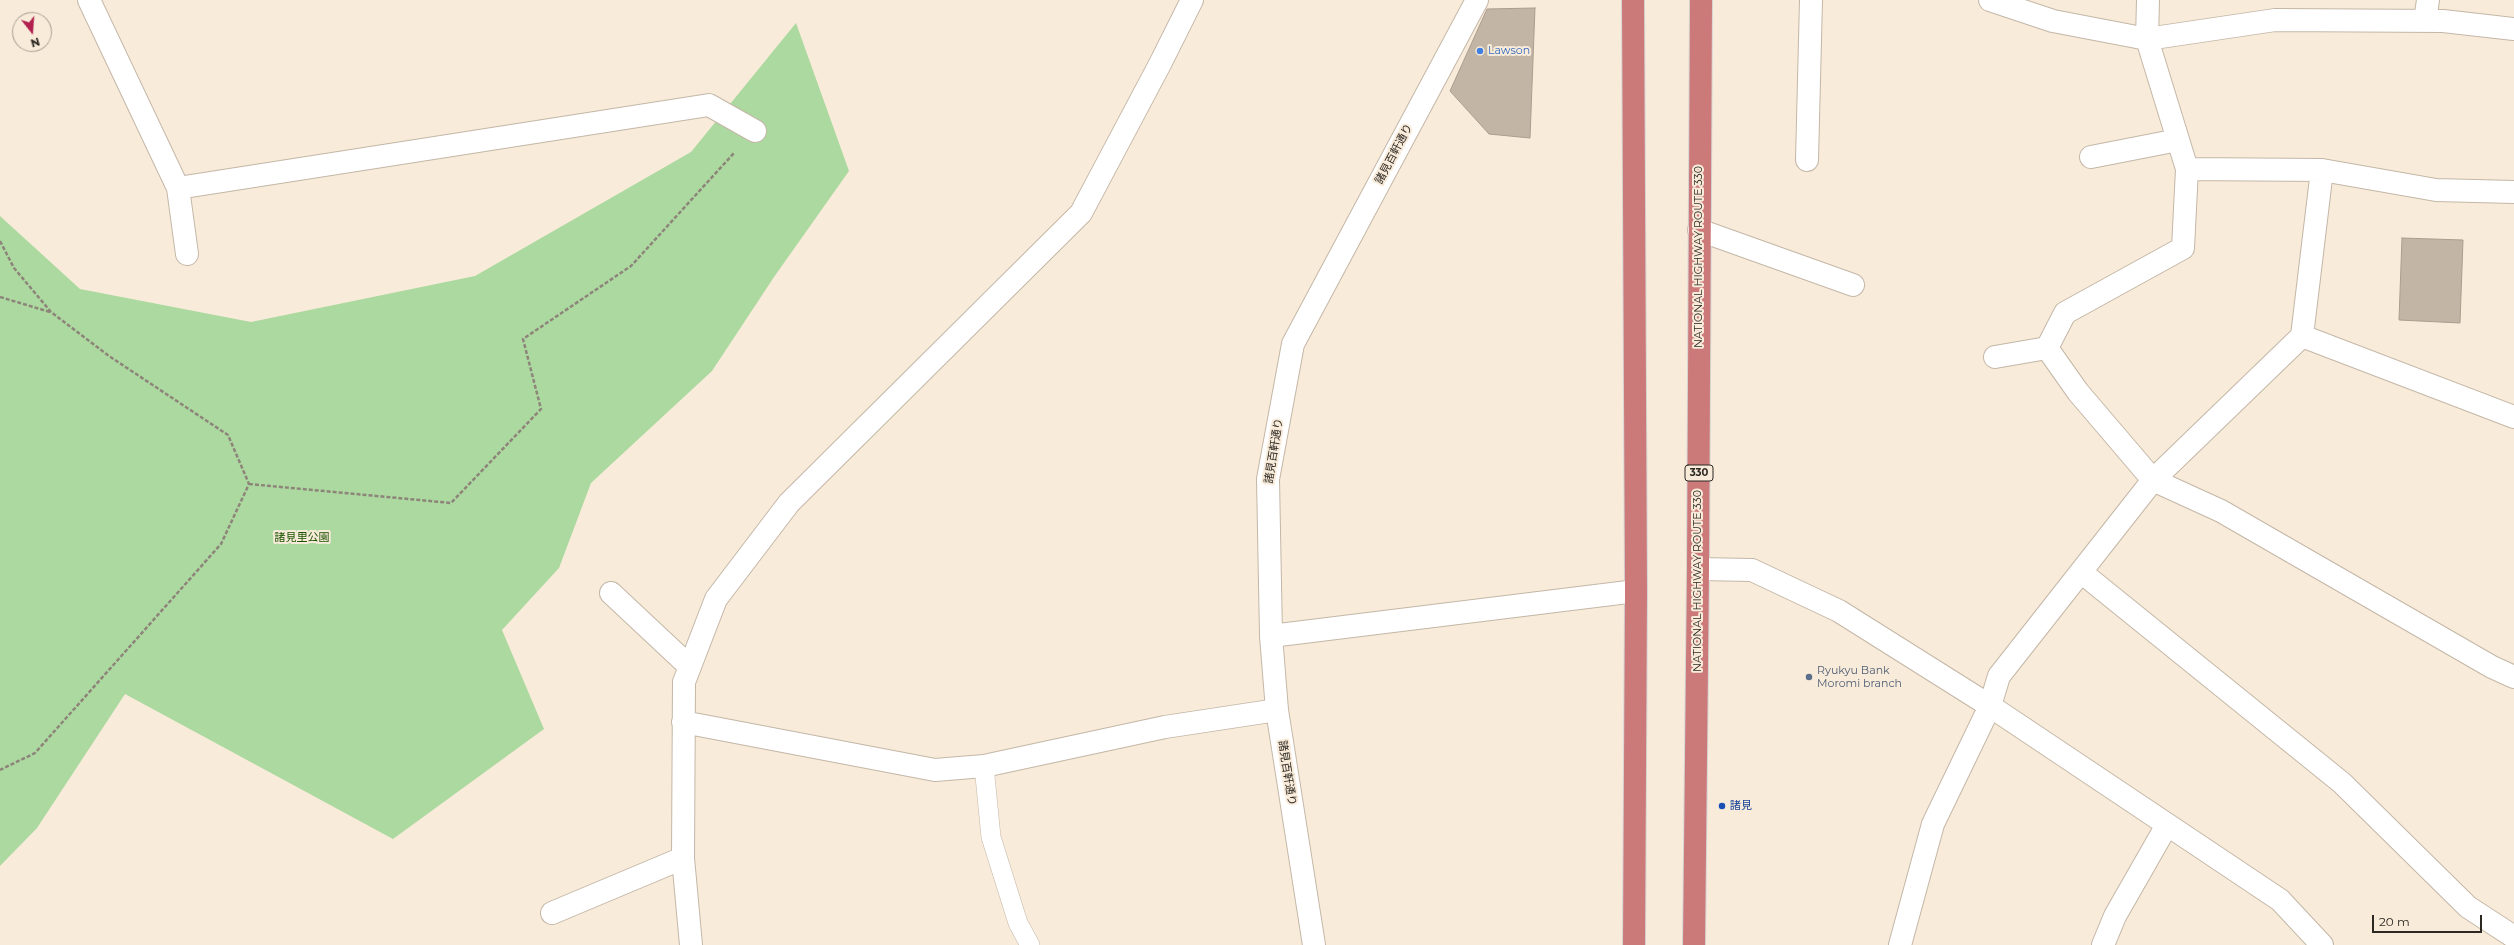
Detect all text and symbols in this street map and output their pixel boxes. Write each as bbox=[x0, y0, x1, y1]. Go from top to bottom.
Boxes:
north arrow bbox=[12, 12, 52, 52]
text: N bbox=[29, 35, 42, 51]
place label: Lawson bbox=[1488, 44, 1530, 58]
marker: Lawson bbox=[1475, 46, 1485, 56]
street label: 諸見百軒通り bbox=[1373, 122, 1415, 186]
street label: NATIONAL HIGHWAY ROUTE 330 bbox=[1692, 166, 1706, 348]
street label: 諸見百軒通り bbox=[1262, 417, 1286, 485]
road number: 330 bbox=[1685, 465, 1713, 481]
street label: NATIONAL HIGHWAY ROUTE 330 bbox=[1691, 490, 1705, 672]
park label: 諸見里公園 bbox=[275, 531, 329, 545]
place label: Ryukyu Bank Moromi branch bbox=[1817, 664, 1902, 690]
marker: Ryukyu Bank Moromi branch bbox=[1804, 672, 1814, 682]
street label: 諸見百軒通り bbox=[1275, 739, 1299, 807]
place label: 諸見 bbox=[1730, 799, 1752, 813]
marker: 諸見 bbox=[1717, 801, 1727, 811]
scale bar bbox=[2374, 907, 2484, 933]
text: 20 m bbox=[2379, 914, 2410, 929]

